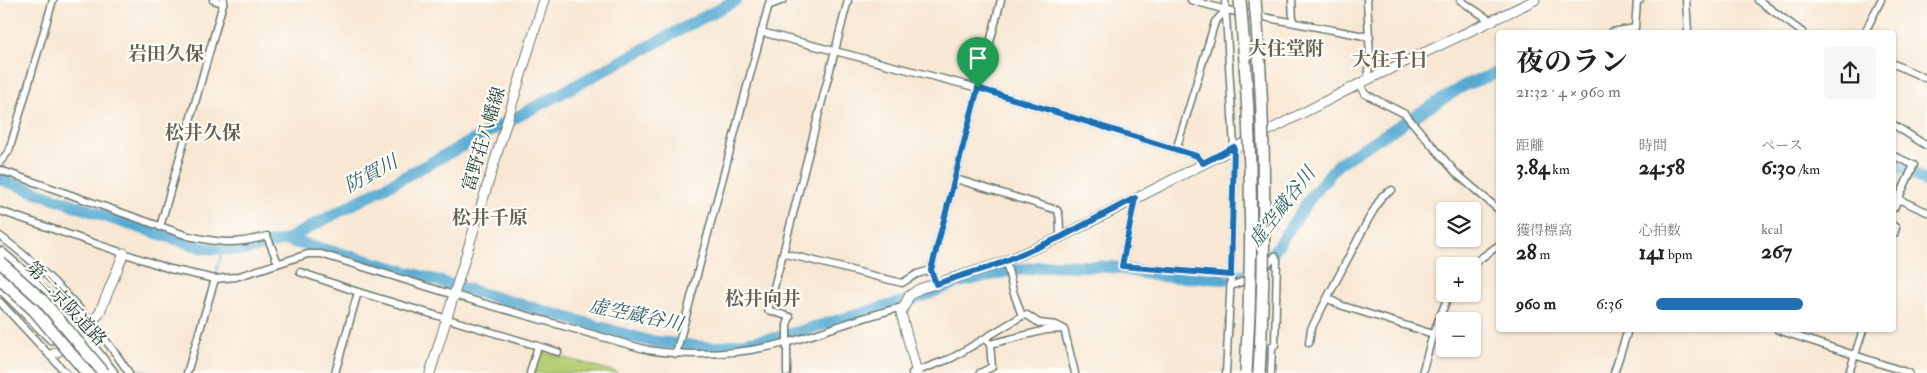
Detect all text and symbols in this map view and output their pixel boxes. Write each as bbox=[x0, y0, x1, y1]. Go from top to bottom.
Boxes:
pin bbox=[957, 37, 999, 88]
district label: 大住堂附 bbox=[1248, 37, 1324, 61]
district label: 岩田久保 bbox=[128, 42, 204, 66]
icon: arrive bbox=[964, 44, 992, 72]
text: 夜のラン bbox=[1516, 45, 1628, 80]
button: share bbox=[1824, 47, 1876, 99]
district label: 大住千日 bbox=[1352, 48, 1428, 72]
text: 21:32 · 4 × 960 m bbox=[1516, 82, 1621, 102]
street label: 富野荘八幡線 bbox=[457, 84, 511, 194]
district label: 松井久保 bbox=[165, 121, 241, 145]
text: 距離 bbox=[1516, 137, 1544, 154]
text: 時間 bbox=[1639, 137, 1667, 154]
text: ペース bbox=[1761, 137, 1803, 154]
water label: 防賀川 bbox=[340, 149, 404, 198]
text: 3.84 bbox=[1516, 154, 1549, 181]
text: 24:58 bbox=[1639, 154, 1685, 181]
text: 6:30 bbox=[1761, 154, 1796, 181]
water label: 虚空蔵谷川 bbox=[1243, 161, 1322, 252]
text: km bbox=[1549, 161, 1570, 178]
text: /km bbox=[1796, 161, 1820, 178]
map controls bbox=[1436, 202, 1481, 357]
button: layers bbox=[1436, 202, 1481, 247]
district label: 松井千原 bbox=[452, 206, 528, 230]
text: kcal bbox=[1761, 221, 1783, 238]
text: 獲得標高 bbox=[1516, 222, 1572, 239]
text: 心拍数 bbox=[1639, 222, 1681, 239]
text: 267 bbox=[1761, 238, 1792, 265]
text: 28 bbox=[1516, 239, 1537, 266]
text: 141 bbox=[1639, 239, 1665, 266]
text: m bbox=[1537, 246, 1550, 263]
text: bpm bbox=[1665, 246, 1693, 263]
street label: 第二京阪道路 bbox=[21, 257, 111, 351]
button: + bbox=[1436, 257, 1481, 302]
district label: 松井向井 bbox=[725, 287, 801, 311]
water label: 虚空蔵谷川 bbox=[587, 293, 687, 337]
text: 960 m bbox=[1516, 294, 1556, 314]
text: 6:36 bbox=[1596, 294, 1622, 314]
button: − bbox=[1436, 312, 1481, 357]

